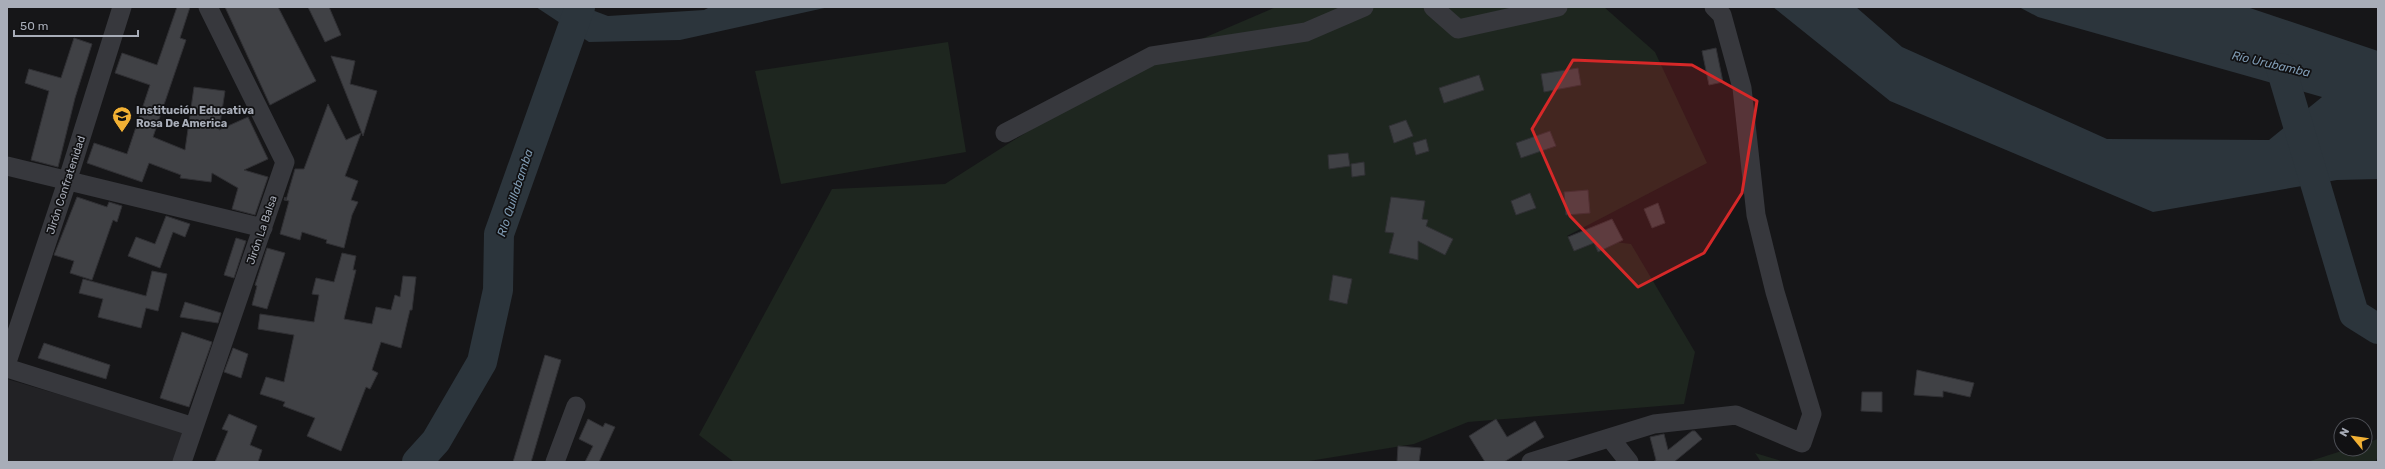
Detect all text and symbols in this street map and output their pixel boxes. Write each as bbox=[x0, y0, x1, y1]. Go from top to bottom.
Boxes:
scale bar bbox=[14, 12, 138, 38]
text: 50 m bbox=[20, 19, 48, 33]
water label: Río Urubamba bbox=[2231, 48, 2311, 80]
place label: Institución Educativa Rosa De America bbox=[136, 104, 254, 130]
school or university icon: Institución Educativa Rosa De America bbox=[111, 105, 133, 133]
street label: Jirón Confratenidad bbox=[44, 134, 88, 236]
water label: RIo Quillabamba bbox=[494, 147, 536, 239]
street label: Jirón La Balsa bbox=[244, 194, 280, 266]
north arrow bbox=[2333, 417, 2373, 457]
text: N bbox=[2337, 426, 2352, 439]

